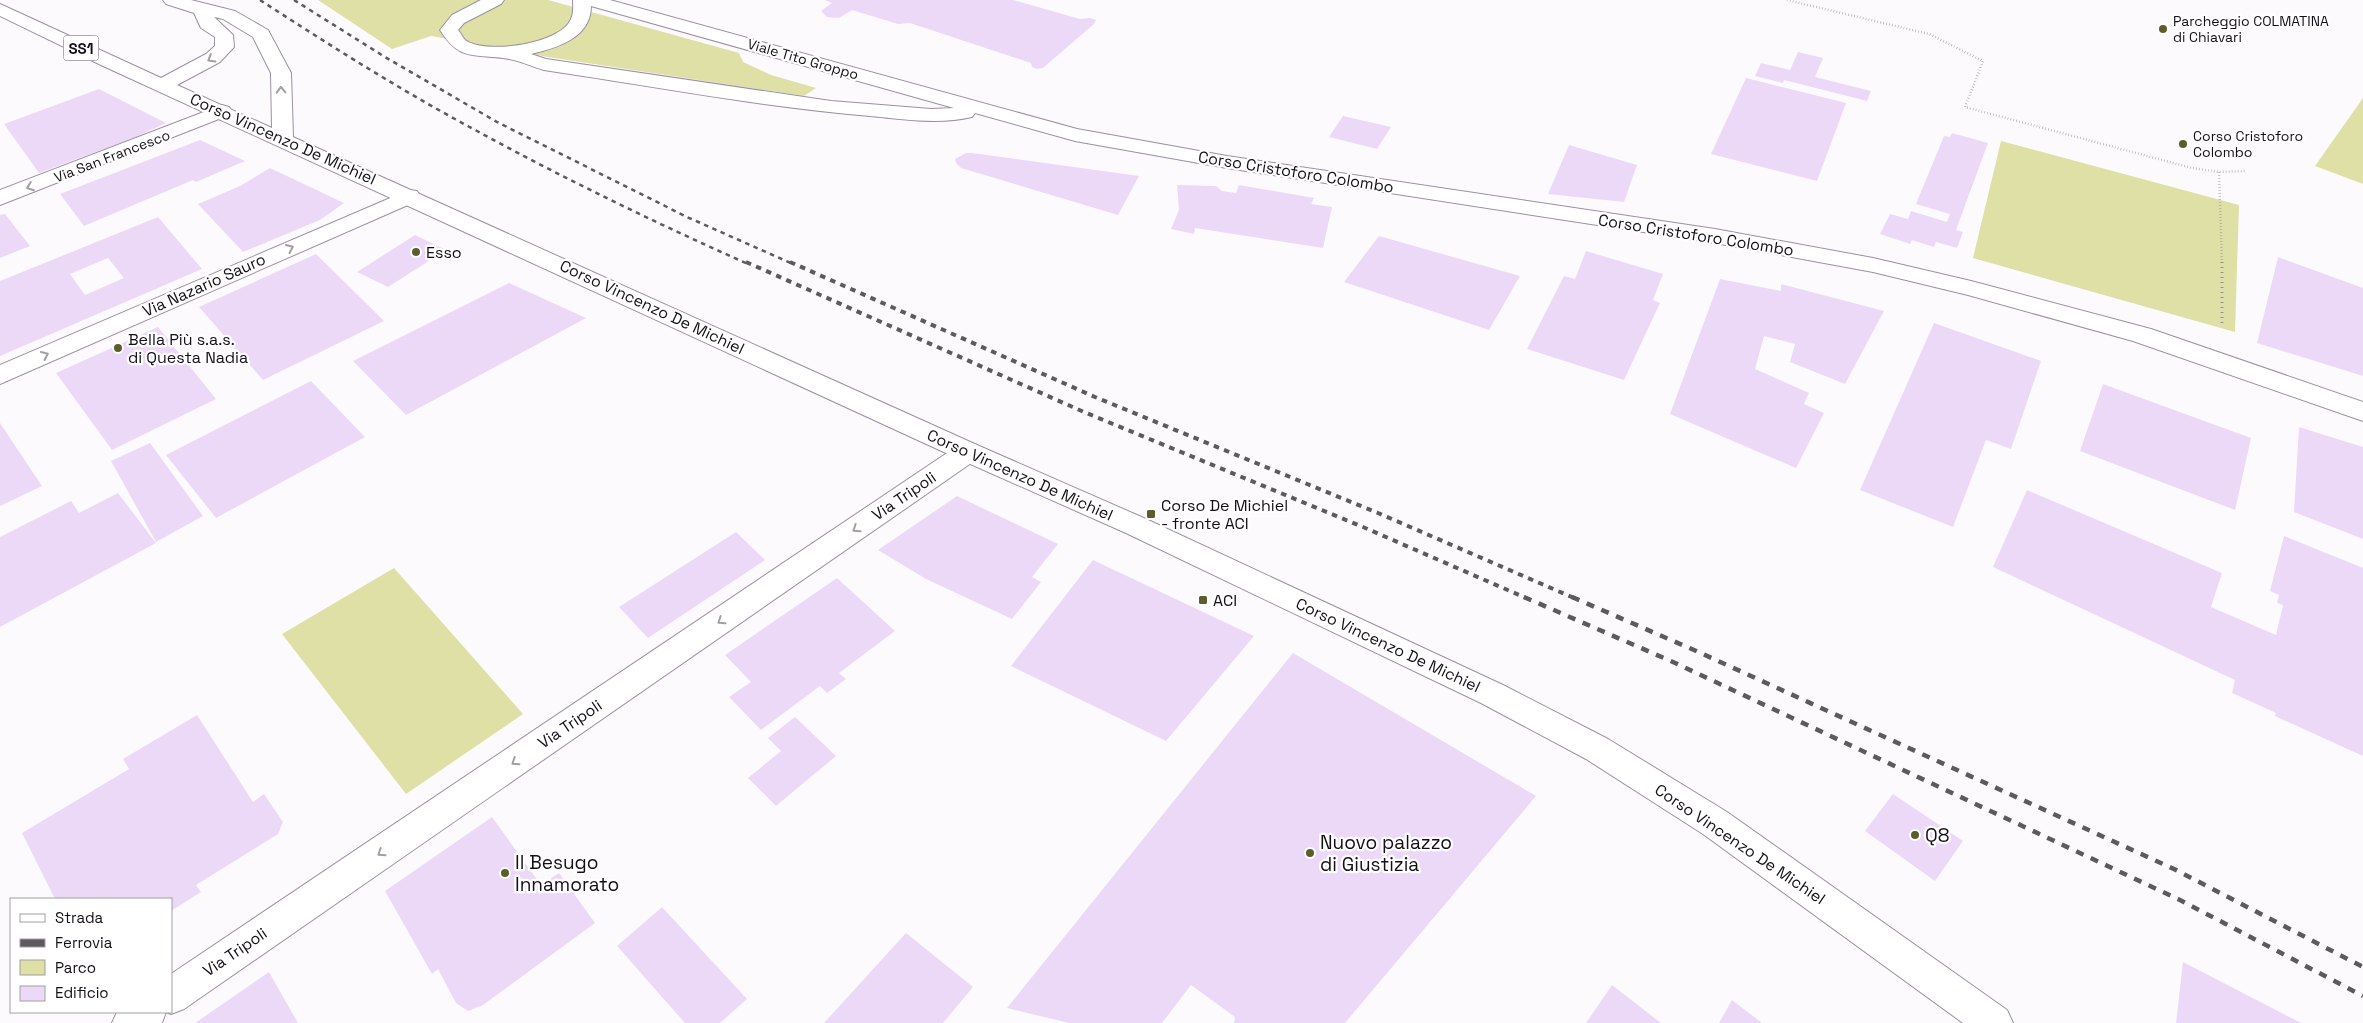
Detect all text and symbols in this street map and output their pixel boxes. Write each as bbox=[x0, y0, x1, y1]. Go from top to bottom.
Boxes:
place label: Parcheggio COLMATINA di Chiavari bbox=[2173, 12, 2329, 46]
marker: Parcheggio COLMATINA di Chiavari bbox=[2157, 23, 2169, 35]
street label: Viale Tito Groppo bbox=[745, 35, 861, 83]
road number: SS1 bbox=[64, 36, 98, 60]
one-way arrow bbox=[207, 52, 216, 62]
one-way arrow bbox=[276, 86, 287, 94]
street label: Corso Vincenzo De Michiel bbox=[187, 88, 379, 190]
street label: Via San Francesco bbox=[51, 126, 173, 186]
place label: Corso Cristoforo Colombo bbox=[2193, 127, 2303, 161]
marker: Corso Cristoforo Colombo bbox=[2177, 138, 2189, 150]
street label: Corso Cristoforo Colombo bbox=[1197, 146, 1395, 198]
one-way arrow bbox=[27, 181, 35, 191]
street label: Corso Cristoforo Colombo bbox=[1597, 209, 1795, 261]
place label: Esso bbox=[426, 242, 462, 263]
one-way arrow bbox=[285, 243, 294, 254]
marker: Esso bbox=[410, 246, 422, 258]
street label: Via Nazario Sauro bbox=[139, 248, 269, 322]
street label: Corso Vincenzo De Michiel bbox=[556, 255, 748, 359]
place label: Bella Più s.a.s. di Questa Nadia bbox=[128, 329, 248, 368]
marker: Bella Più s.a.s. di Questa Nadia bbox=[112, 342, 124, 354]
one-way arrow bbox=[40, 351, 49, 361]
street label: Corso Vincenzo De Michiel bbox=[924, 424, 1116, 526]
street label: Via Tripoli bbox=[868, 467, 940, 525]
place label: Corso De Michiel - fronte ACI bbox=[1161, 495, 1288, 534]
marker: Corso De Michiel - fronte ACI bbox=[1145, 508, 1157, 520]
one-way arrow bbox=[852, 523, 861, 532]
place label: ACI bbox=[1213, 590, 1237, 611]
street label: Corso Vincenzo De Michiel bbox=[1292, 593, 1484, 697]
marker: ACI bbox=[1197, 594, 1209, 606]
one-way arrow bbox=[718, 615, 727, 624]
street label: Via Tripoli bbox=[534, 695, 606, 753]
one-way arrow bbox=[511, 755, 520, 765]
street label: Corso Vincenzo De Michiel bbox=[1651, 779, 1829, 909]
place label: Q8 bbox=[1925, 823, 1950, 848]
marker: Q8 bbox=[1909, 829, 1921, 841]
place label: Nuovo palazzo di Giustizia bbox=[1320, 830, 1452, 877]
one-way arrow bbox=[377, 847, 386, 856]
marker: Nuovo palazzo di Giustizia bbox=[1304, 847, 1316, 859]
place label: Il Besugo Innamorato bbox=[515, 850, 619, 897]
marker: Il Besugo Innamorato bbox=[499, 867, 511, 879]
legend bbox=[10, 898, 172, 1013]
text: Strada bbox=[55, 908, 104, 927]
street label: Via Tripoli bbox=[199, 923, 271, 981]
text: Ferrovia bbox=[55, 933, 113, 952]
text: Parco bbox=[55, 958, 96, 977]
text: Edificio bbox=[55, 983, 109, 1002]

